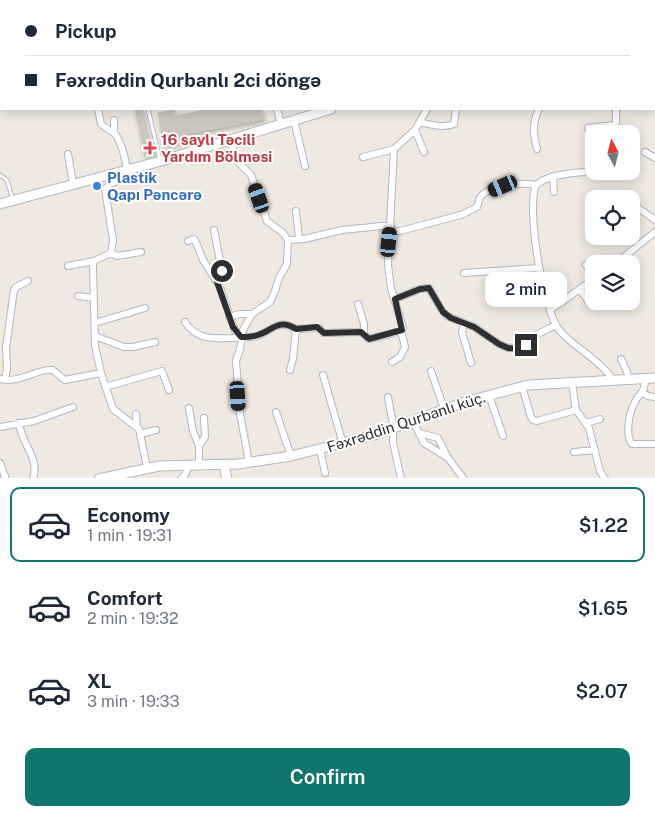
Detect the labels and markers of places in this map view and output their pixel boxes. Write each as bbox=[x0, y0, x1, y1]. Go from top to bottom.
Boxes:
place label: 16 saylı Təcili Yardım Bölməsi bbox=[161, 131, 272, 165]
marker: 16 saylı Təcili Yardım Bölməsi bbox=[143, 141, 157, 155]
place label: Plastik Qapı Pəncərə bbox=[107, 169, 202, 203]
marker: Plastik Qapı Pəncərə bbox=[91, 180, 103, 192]

